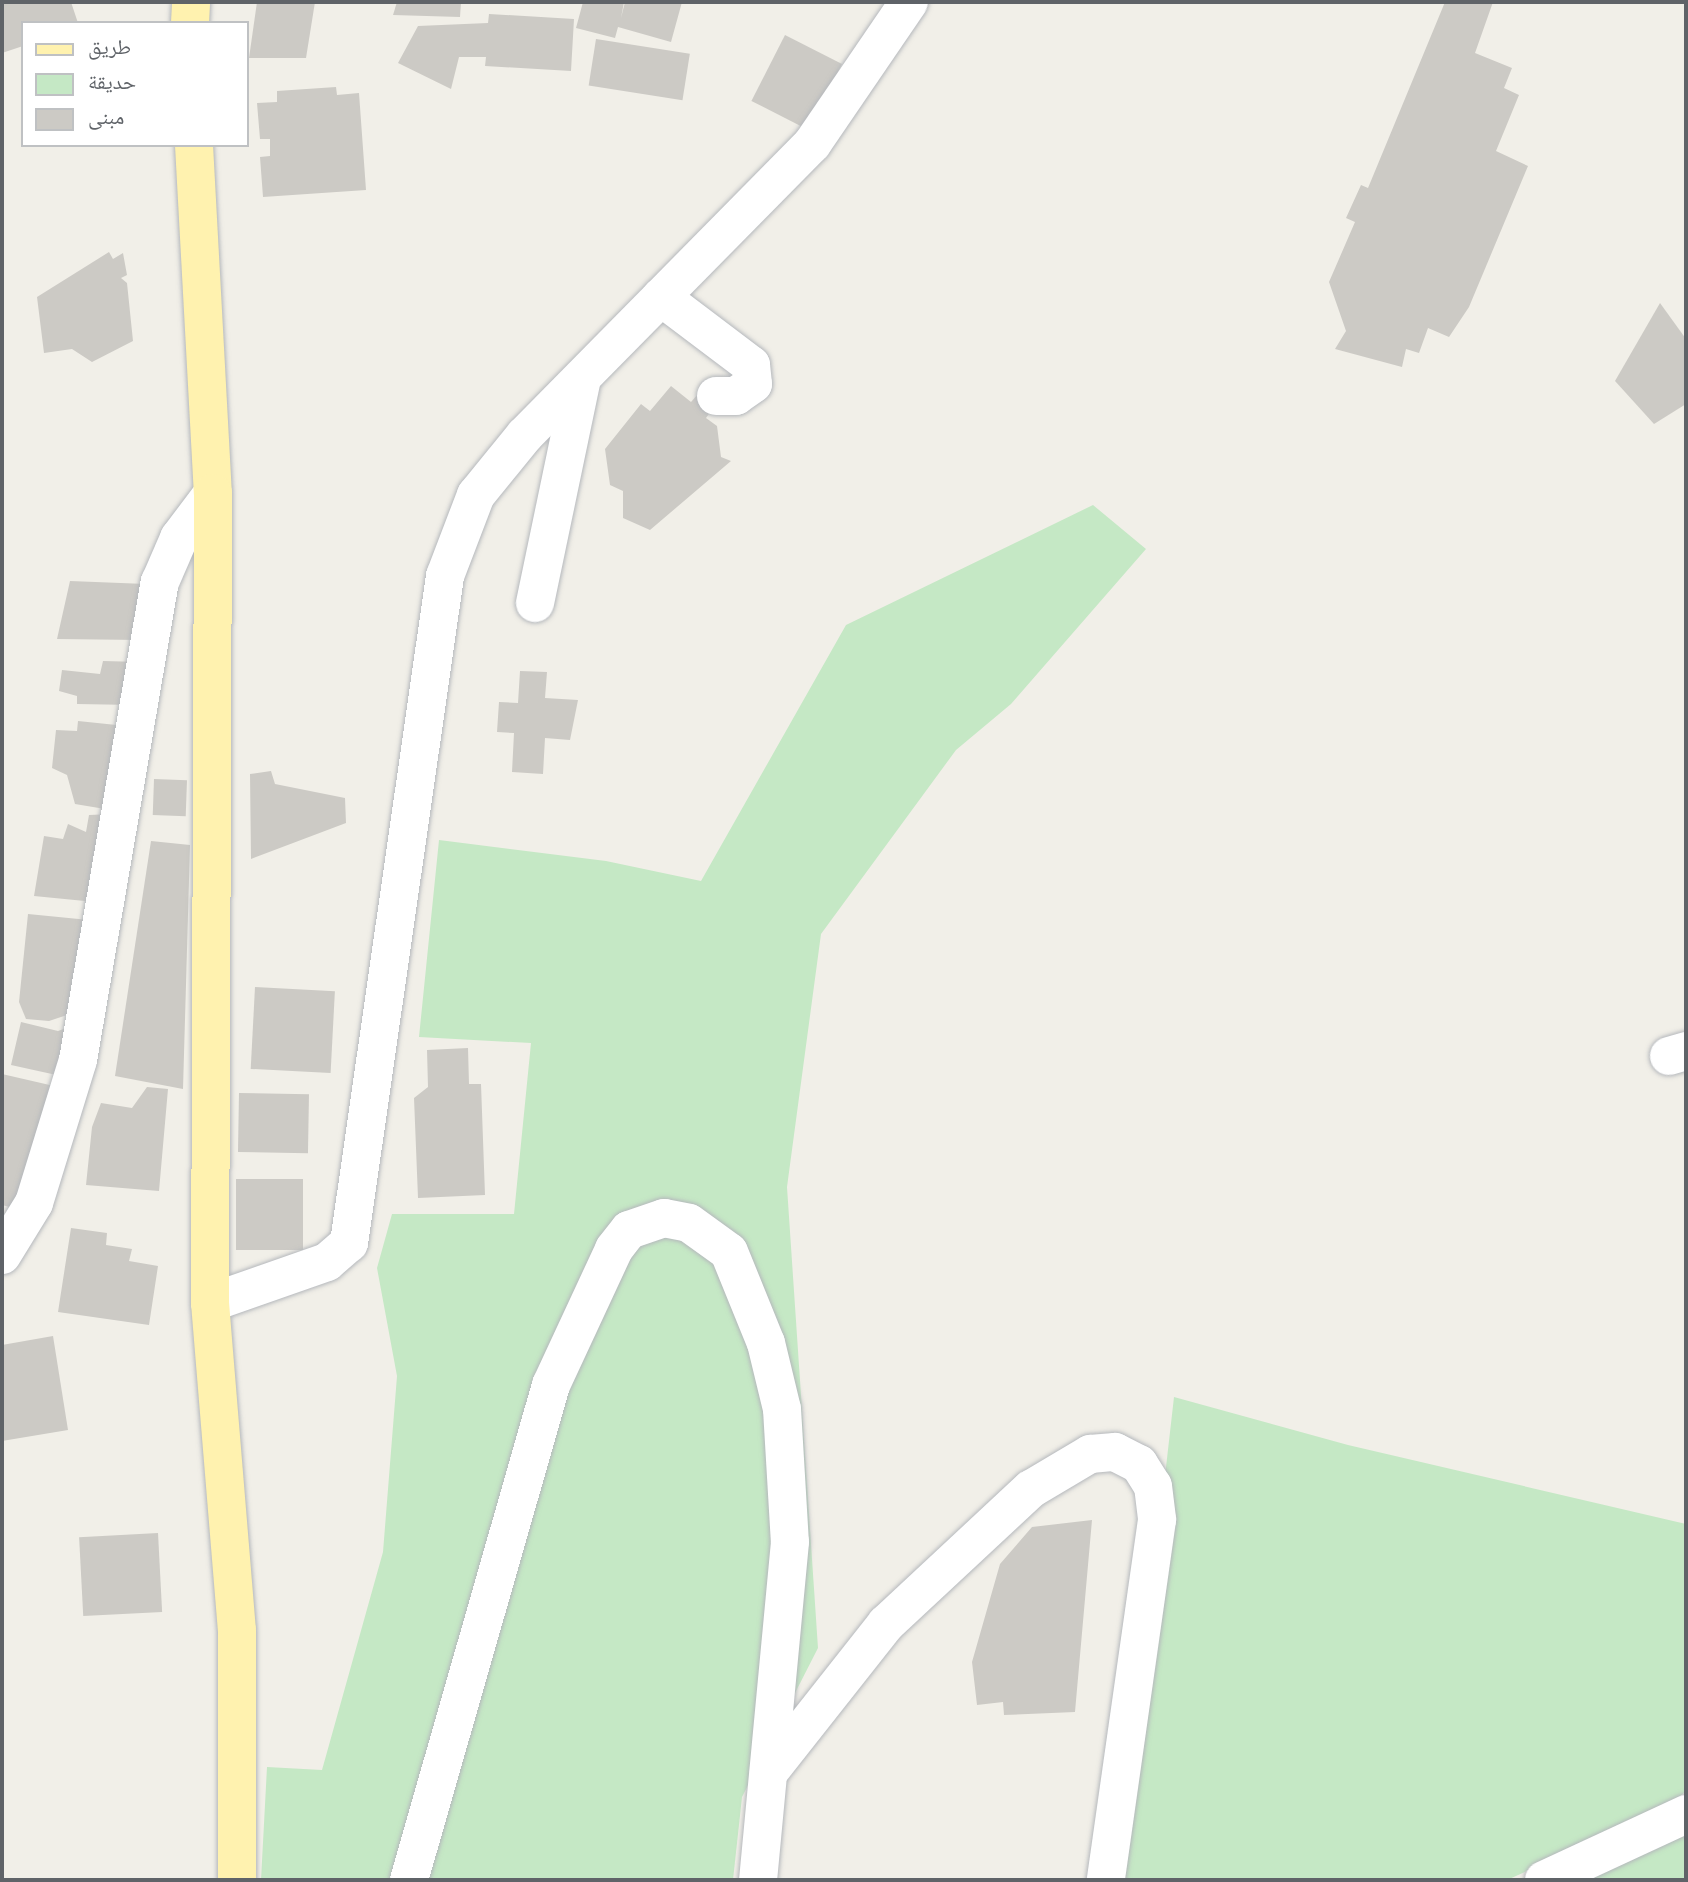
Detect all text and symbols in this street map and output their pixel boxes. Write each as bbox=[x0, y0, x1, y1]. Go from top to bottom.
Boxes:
legend bbox=[21, 21, 248, 147]
text: طريق bbox=[88, 34, 131, 59]
text: حديقة bbox=[88, 69, 136, 94]
text: مبنى bbox=[88, 104, 124, 129]

